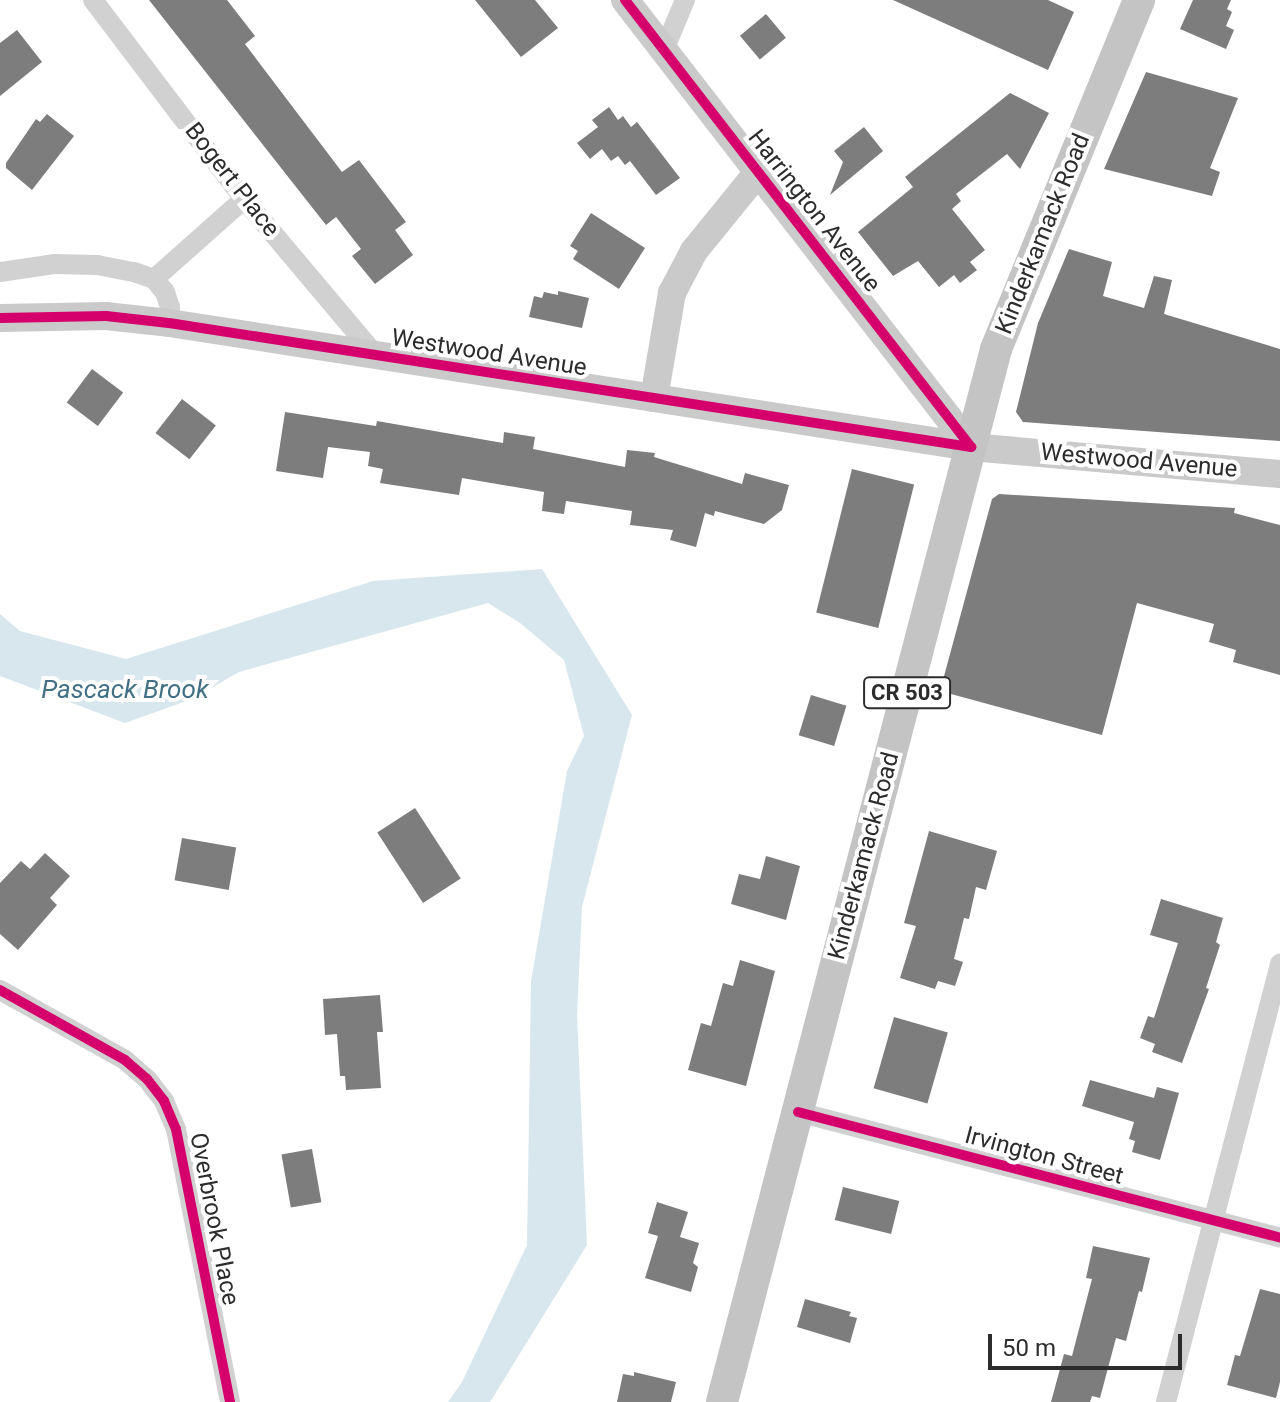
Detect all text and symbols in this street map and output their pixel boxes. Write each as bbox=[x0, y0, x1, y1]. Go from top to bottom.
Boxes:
street label: Bogert Place bbox=[179, 117, 285, 243]
street label: Harrington Avenue bbox=[742, 124, 886, 298]
street label: Kinderkamack Road bbox=[990, 130, 1096, 338]
street label: Westwood Avenue bbox=[389, 323, 589, 383]
street label: Westwood Avenue bbox=[1039, 438, 1239, 484]
water label: Pascack Brook bbox=[41, 674, 209, 706]
road number: CR 503 bbox=[863, 675, 951, 711]
street label: Kinderkamack Road bbox=[822, 749, 906, 963]
street label: Irvington Street bbox=[962, 1121, 1126, 1191]
street label: Overbrook Place bbox=[183, 1130, 245, 1308]
scale bar bbox=[992, 1318, 1186, 1368]
text: 50 m bbox=[1002, 1334, 1056, 1362]

